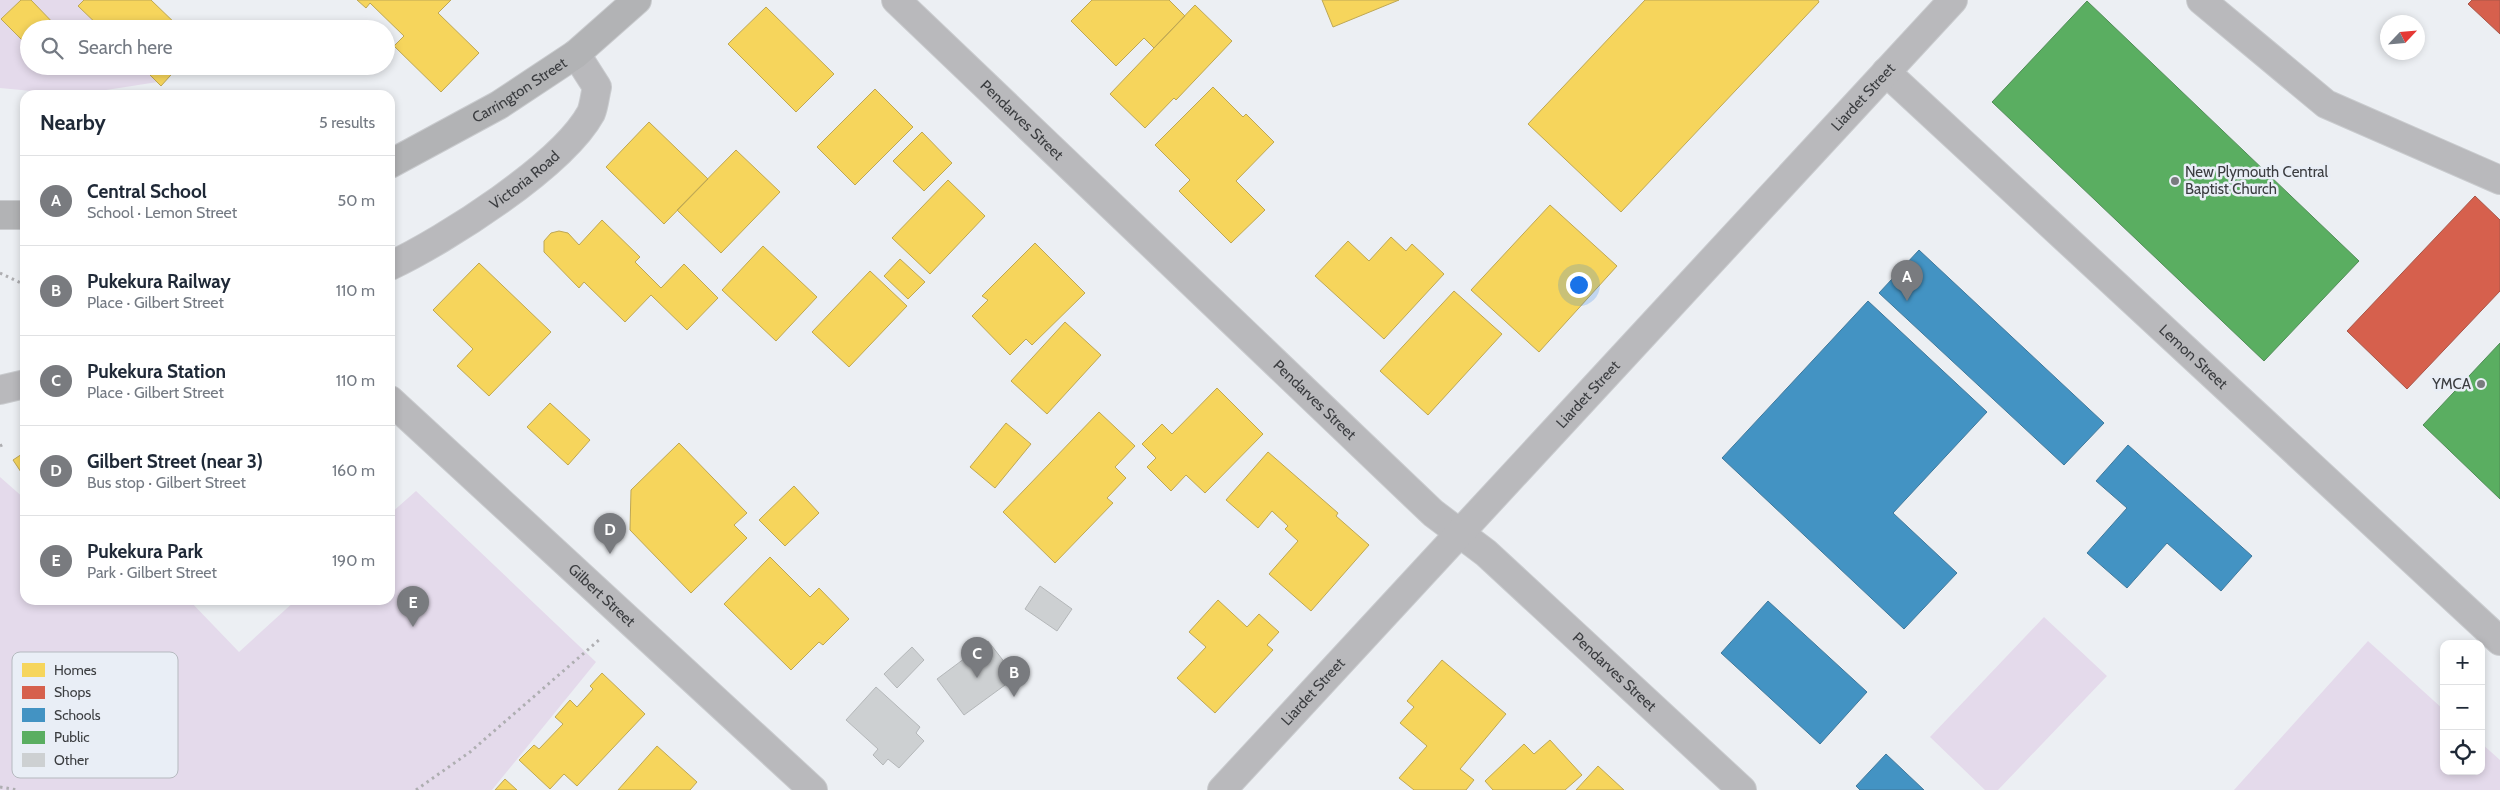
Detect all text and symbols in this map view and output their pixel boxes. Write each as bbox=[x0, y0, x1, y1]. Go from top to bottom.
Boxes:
north arrow bbox=[2380, 15, 2425, 60]
search box bbox=[20, 20, 395, 75]
icon: search bbox=[38, 34, 66, 62]
text: Search here bbox=[78, 36, 172, 59]
street label: Carrington Street bbox=[469, 54, 570, 127]
street label: Liardet Street bbox=[1827, 60, 1899, 135]
street label: Pendarves Street bbox=[977, 76, 1067, 164]
text: Nearby bbox=[40, 110, 106, 135]
text: 5 results bbox=[319, 113, 375, 132]
street label: Victoria Road bbox=[486, 147, 563, 213]
place label: New Plymouth Central Baptist Church bbox=[2185, 163, 2328, 198]
marker: New Plymouth Central Baptist Church bbox=[2169, 175, 2181, 187]
text: Central School bbox=[87, 180, 207, 203]
text: A bbox=[51, 191, 61, 210]
text: 50 m bbox=[338, 191, 375, 210]
text: School · Lemon Street bbox=[87, 203, 237, 222]
pin: A bbox=[1891, 260, 1923, 301]
text: Pukekura Railway bbox=[87, 270, 231, 293]
your location bbox=[1566, 272, 1592, 298]
text: B bbox=[51, 281, 61, 300]
text: 110 m bbox=[336, 281, 375, 300]
text: Place · Gilbert Street bbox=[87, 293, 224, 312]
street label: Lemon Street bbox=[2155, 321, 2231, 393]
street label: Pendarves Street bbox=[1269, 356, 1360, 444]
street label: Liardet Street bbox=[1552, 357, 1624, 432]
text: Pukekura Station bbox=[87, 360, 226, 383]
text: C bbox=[51, 371, 61, 390]
text: 110 m bbox=[336, 371, 375, 390]
place label: YMCA bbox=[2431, 375, 2472, 393]
marker: YMCA bbox=[2475, 378, 2487, 390]
text: Place · Gilbert Street bbox=[87, 383, 224, 402]
text: Gilbert Street (near 3) bbox=[87, 450, 263, 473]
text: D bbox=[50, 461, 62, 480]
text: 160 m bbox=[332, 461, 375, 480]
text: Bus stop · Gilbert Street bbox=[87, 473, 246, 492]
pin: D bbox=[594, 513, 626, 554]
text: Pukekura Park bbox=[87, 540, 203, 563]
text: E bbox=[51, 551, 61, 570]
text: 190 m bbox=[332, 551, 375, 570]
street label: Gilbert Street bbox=[565, 560, 639, 630]
text: Park · Gilbert Street bbox=[87, 563, 217, 582]
pin: E bbox=[397, 586, 429, 627]
street label: Pendarves Street bbox=[1569, 629, 1660, 715]
pin: C bbox=[961, 637, 993, 678]
map controls bbox=[2440, 640, 2485, 775]
button: + bbox=[2440, 640, 2485, 685]
legend bbox=[12, 652, 178, 778]
street label: Liardet Street bbox=[1277, 654, 1349, 729]
pin: B bbox=[998, 656, 1030, 697]
text: Homes bbox=[54, 661, 97, 679]
text: Shops bbox=[54, 683, 91, 701]
button: − bbox=[2440, 685, 2485, 730]
text: Schools bbox=[54, 706, 101, 724]
text: Public bbox=[54, 728, 90, 746]
button: locate bbox=[2440, 730, 2485, 775]
text: Other bbox=[54, 751, 89, 769]

